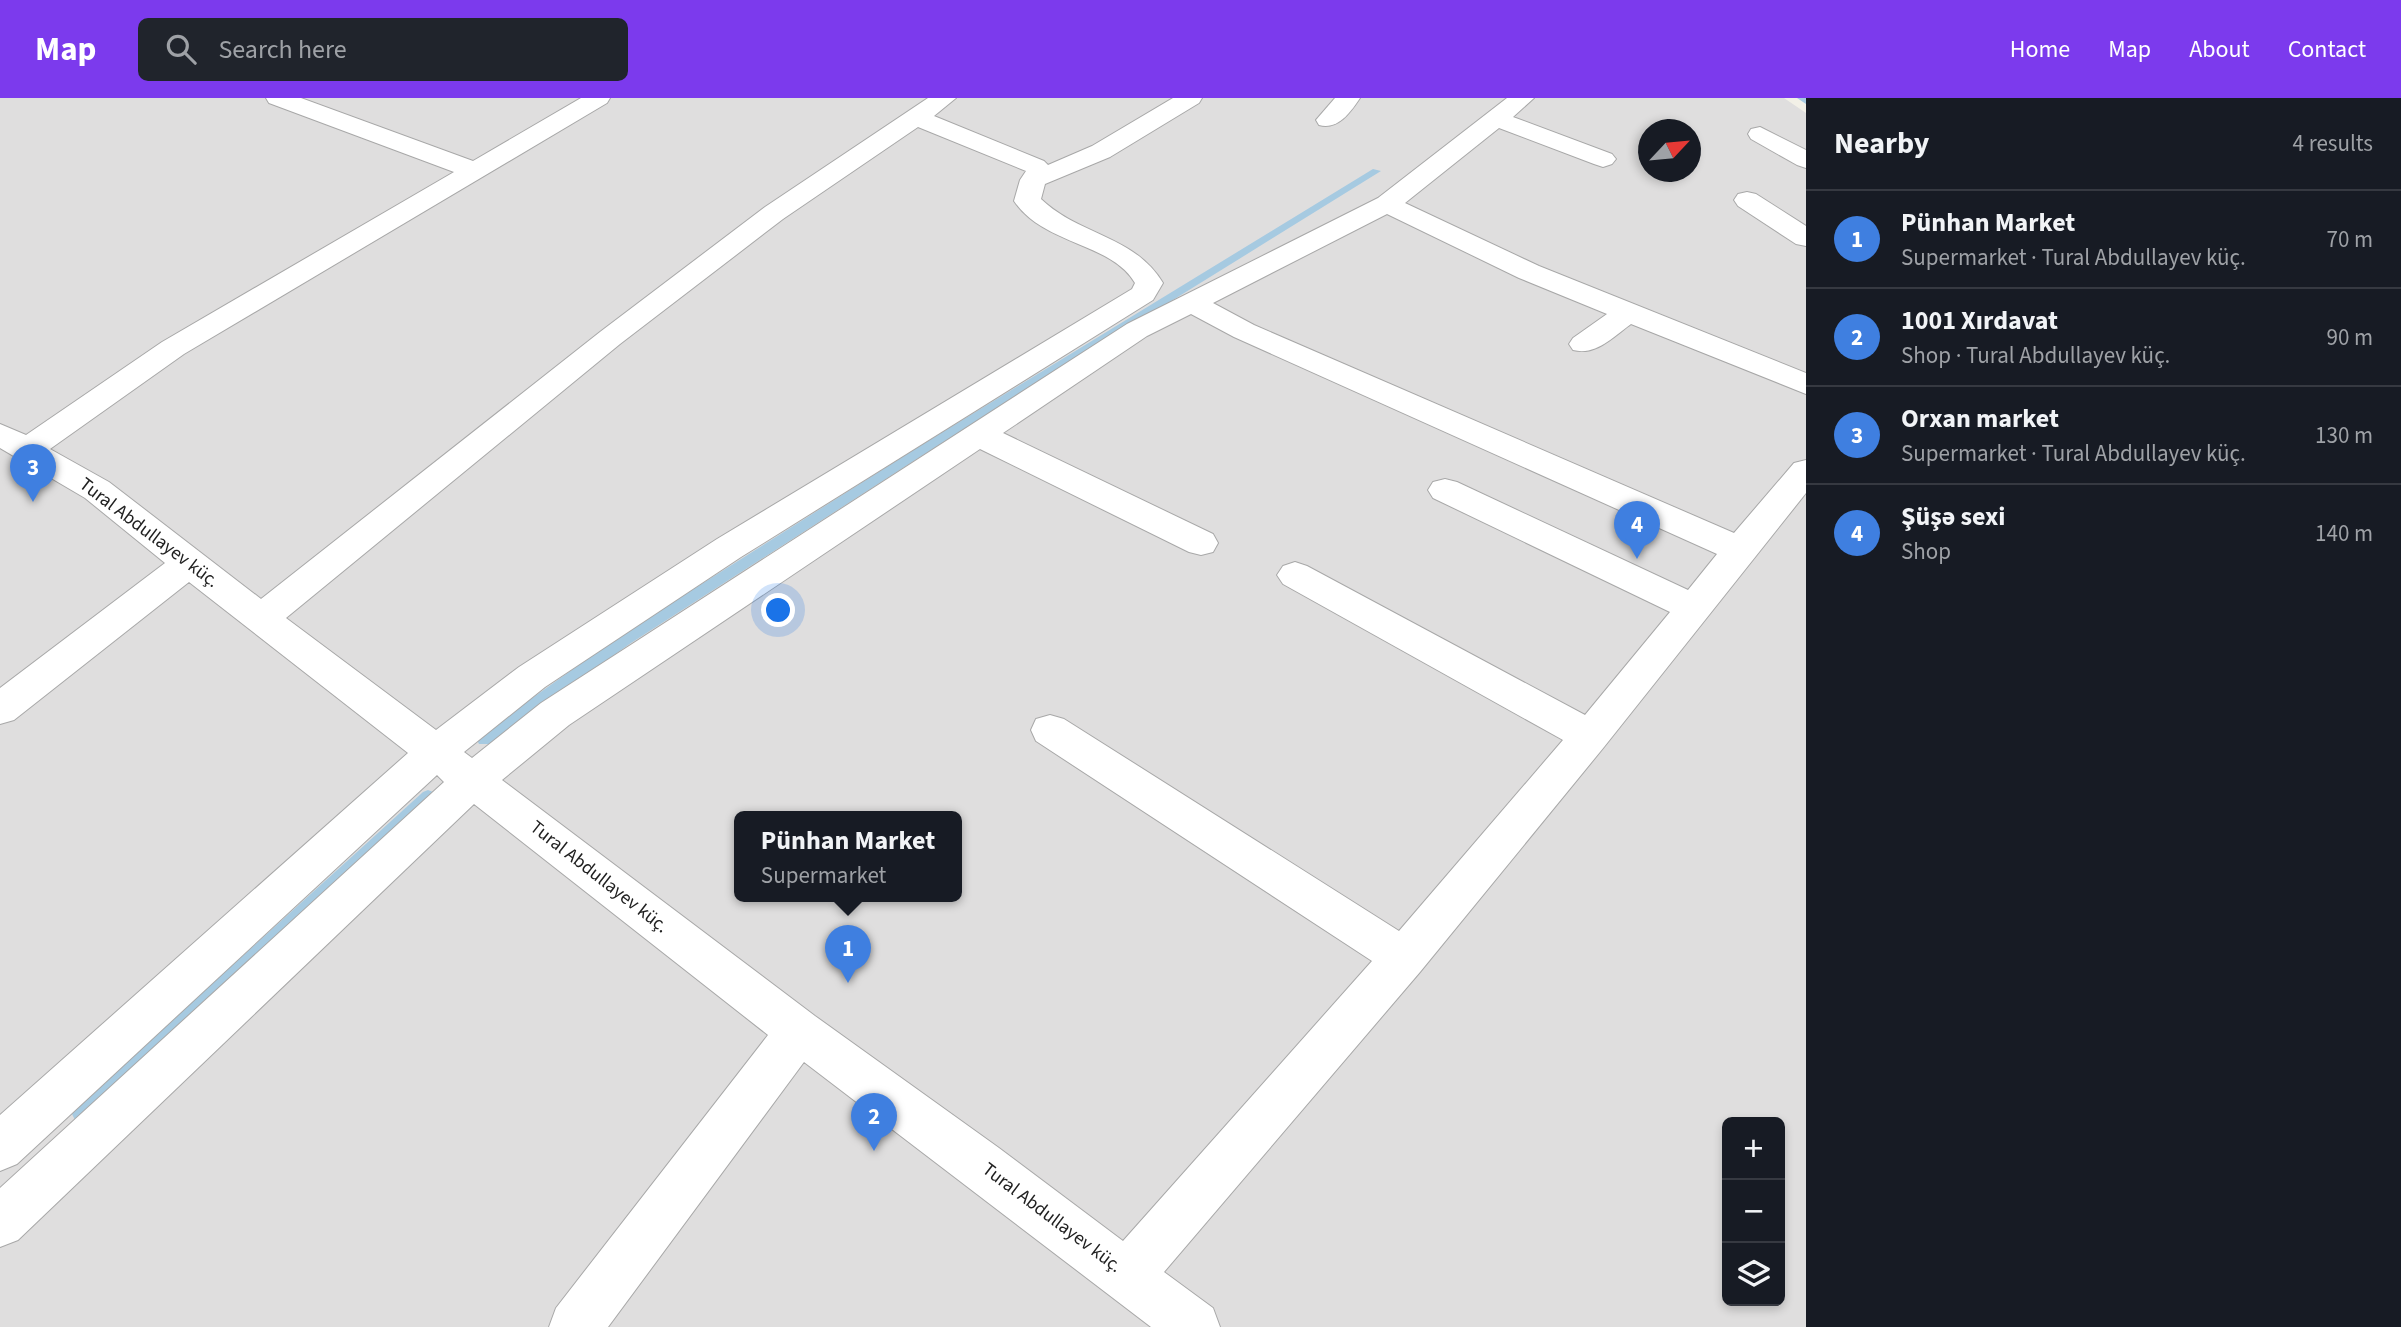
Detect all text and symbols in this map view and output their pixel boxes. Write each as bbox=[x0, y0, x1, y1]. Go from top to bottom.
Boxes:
search box bbox=[138, 18, 628, 81]
text: Map bbox=[35, 26, 96, 73]
icon: search bbox=[162, 30, 200, 68]
text: Search here bbox=[218, 31, 347, 68]
text: Home bbox=[2010, 32, 2070, 67]
text: Map bbox=[2108, 32, 2151, 67]
text: About bbox=[2189, 32, 2250, 67]
text: Contact bbox=[2288, 32, 2366, 67]
north arrow bbox=[1638, 119, 1701, 182]
text: Nearby bbox=[1834, 122, 1929, 165]
text: 4 results bbox=[2293, 127, 2373, 160]
text: Pünhan Market bbox=[1901, 204, 2075, 241]
text: 1 bbox=[1851, 223, 1863, 256]
text: 70 m bbox=[2326, 223, 2373, 256]
text: Supermarket · Tural Abdullayev küç. bbox=[1901, 241, 2246, 274]
text: 1001 Xırdavat bbox=[1901, 302, 2058, 339]
text: 2 bbox=[1851, 321, 1863, 354]
text: 90 m bbox=[2326, 321, 2373, 354]
text: Shop · Tural Abdullayev küç. bbox=[1901, 339, 2170, 372]
text: Orxan market bbox=[1901, 400, 2059, 437]
text: 3 bbox=[1851, 419, 1863, 452]
text: 130 m bbox=[2315, 419, 2373, 452]
text: Supermarket · Tural Abdullayev küç. bbox=[1901, 437, 2246, 470]
pin: 3 bbox=[10, 444, 56, 502]
street label: Tural Abdullayev küç. bbox=[73, 471, 225, 595]
text: Şüşə sexi bbox=[1901, 498, 2006, 535]
pin: 4 bbox=[1614, 501, 1660, 559]
text: 4 bbox=[1851, 517, 1863, 550]
text: 140 m bbox=[2315, 517, 2373, 550]
text: Shop bbox=[1901, 535, 1951, 568]
your location bbox=[761, 593, 795, 627]
popup bbox=[734, 811, 962, 902]
street label: Tural Abdullayev küç. bbox=[524, 814, 674, 940]
text: Pünhan Market bbox=[761, 822, 935, 859]
text: Supermarket bbox=[761, 859, 886, 892]
pin: 1 bbox=[825, 925, 871, 983]
pin: 2 bbox=[851, 1093, 897, 1151]
map controls bbox=[1722, 1117, 1785, 1306]
button: + bbox=[1722, 1117, 1785, 1180]
street label: Tural Abdullayev küç. bbox=[976, 1156, 1128, 1280]
button: − bbox=[1722, 1180, 1785, 1243]
button: layers bbox=[1722, 1243, 1785, 1306]

